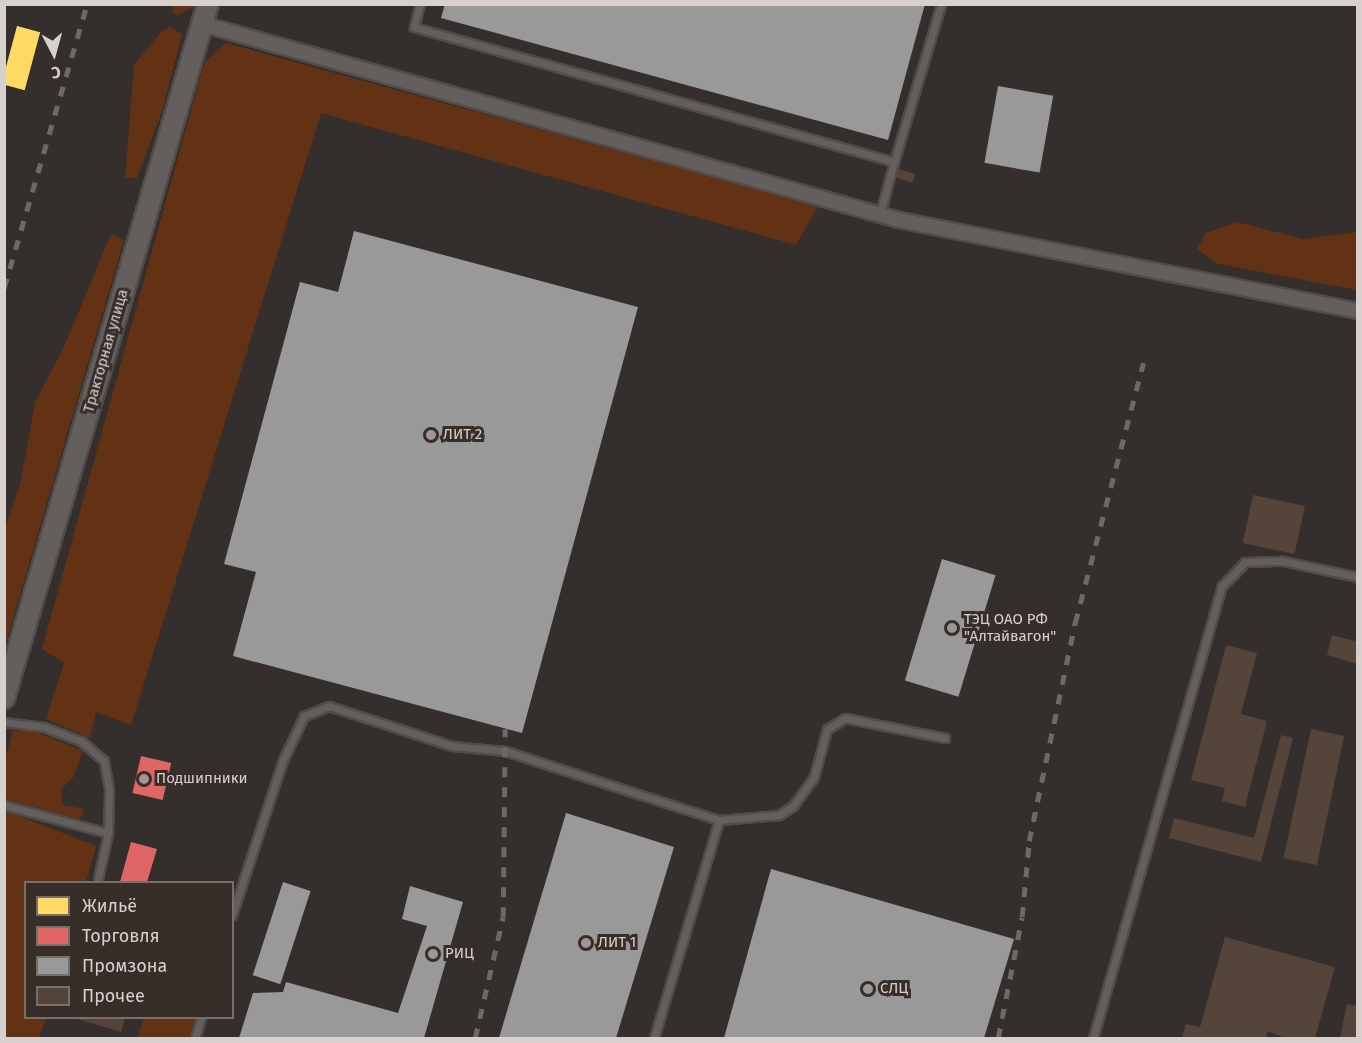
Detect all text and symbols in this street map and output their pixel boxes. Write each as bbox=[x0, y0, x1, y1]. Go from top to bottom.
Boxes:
north arrow bbox=[24, 24, 84, 84]
text: С bbox=[50, 62, 62, 82]
street label: Тракторная улица bbox=[80, 287, 132, 415]
place label: ЛИТ 2 bbox=[443, 426, 482, 444]
marker: ЛИТ 2 bbox=[424, 428, 438, 442]
place label: ТЭЦ ОАО РФ "Алтайвагон" bbox=[964, 610, 1056, 645]
marker: ТЭЦ ОАО РФ "Алтайвагон" bbox=[945, 621, 959, 635]
place label: Подшипники bbox=[156, 770, 248, 788]
marker: Подшипники bbox=[137, 772, 151, 786]
legend bbox=[24, 881, 234, 1019]
text: Жильё bbox=[82, 895, 137, 917]
text: Торговля bbox=[82, 925, 160, 947]
place label: ЛИТ 1 bbox=[598, 934, 636, 952]
marker: ЛИТ 1 bbox=[579, 936, 593, 950]
place label: РИЦ bbox=[445, 945, 474, 963]
marker: РИЦ bbox=[426, 947, 440, 961]
text: Промзона bbox=[82, 955, 167, 977]
place label: СЛЦ bbox=[880, 980, 908, 998]
marker: СЛЦ bbox=[861, 982, 875, 996]
text: Прочее bbox=[82, 985, 145, 1007]

